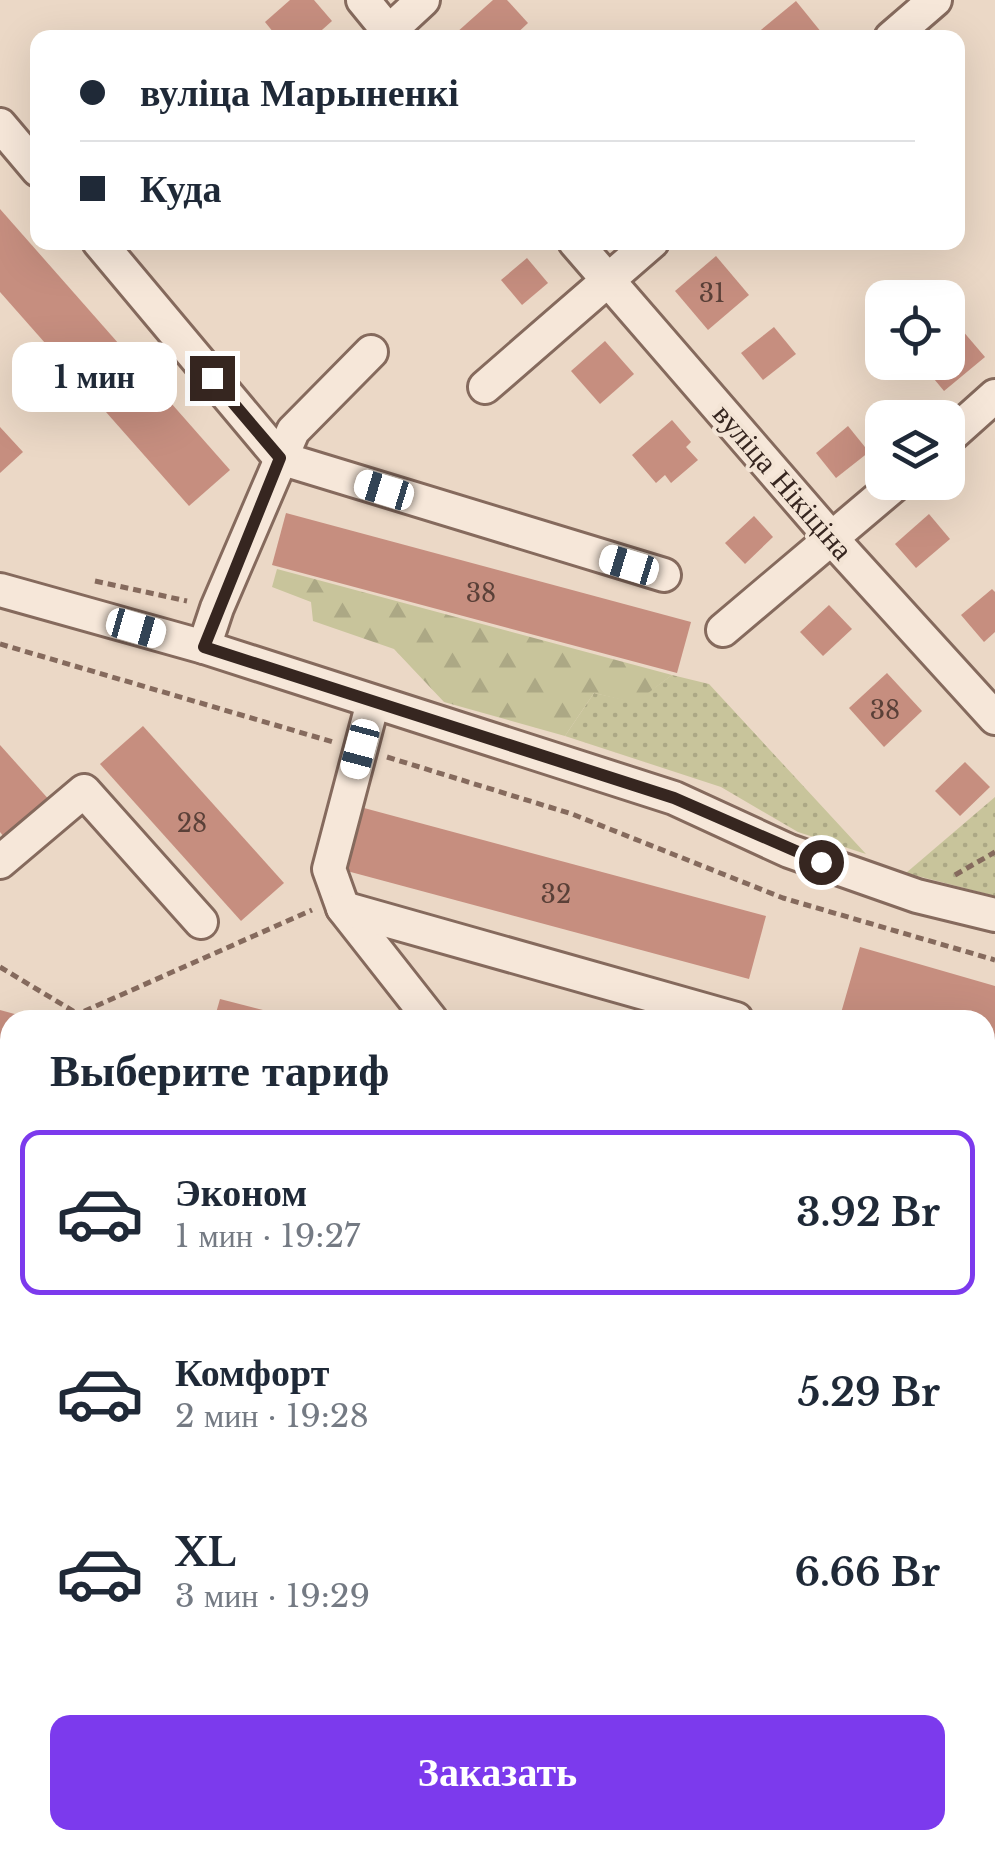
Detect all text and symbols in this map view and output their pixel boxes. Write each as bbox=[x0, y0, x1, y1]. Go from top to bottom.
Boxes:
text: вуліца Марыненкі bbox=[140, 69, 459, 116]
text: Куда bbox=[140, 165, 221, 212]
house number: 31 bbox=[699, 278, 725, 309]
map controls bbox=[865, 280, 965, 500]
button: locate bbox=[865, 280, 965, 380]
callout: 1 мин bbox=[12, 343, 177, 413]
route end bbox=[190, 356, 235, 401]
text: 1 мин bbox=[54, 357, 135, 397]
street label: вуліца Нікіціна bbox=[706, 396, 861, 567]
button: layers bbox=[865, 400, 965, 500]
car bbox=[351, 467, 417, 513]
car bbox=[596, 542, 662, 588]
house number: 38 bbox=[466, 578, 496, 609]
car bbox=[103, 605, 169, 651]
house number: 38 bbox=[870, 695, 900, 726]
car bbox=[338, 716, 382, 782]
house number: 28 bbox=[177, 808, 207, 839]
route start bbox=[799, 840, 844, 885]
house number: 32 bbox=[541, 879, 571, 910]
text: Выберите тариф bbox=[50, 1042, 389, 1098]
icon: car bbox=[55, 1168, 145, 1258]
text: Эконом bbox=[175, 1169, 307, 1216]
text: 3.92 Br bbox=[796, 1189, 940, 1236]
text: 1 мин · 19:27 bbox=[175, 1216, 360, 1256]
icon: car bbox=[55, 1348, 145, 1438]
text: Комфорт bbox=[175, 1349, 329, 1396]
text: 5.29 Br bbox=[798, 1369, 940, 1416]
text: 2 мин · 19:28 bbox=[175, 1396, 369, 1436]
icon: car bbox=[55, 1528, 145, 1618]
text: XL bbox=[175, 1529, 236, 1576]
text: 6.66 Br bbox=[794, 1549, 940, 1596]
text: 3 мин · 19:29 bbox=[175, 1576, 370, 1616]
button: Заказать bbox=[50, 1715, 945, 1830]

